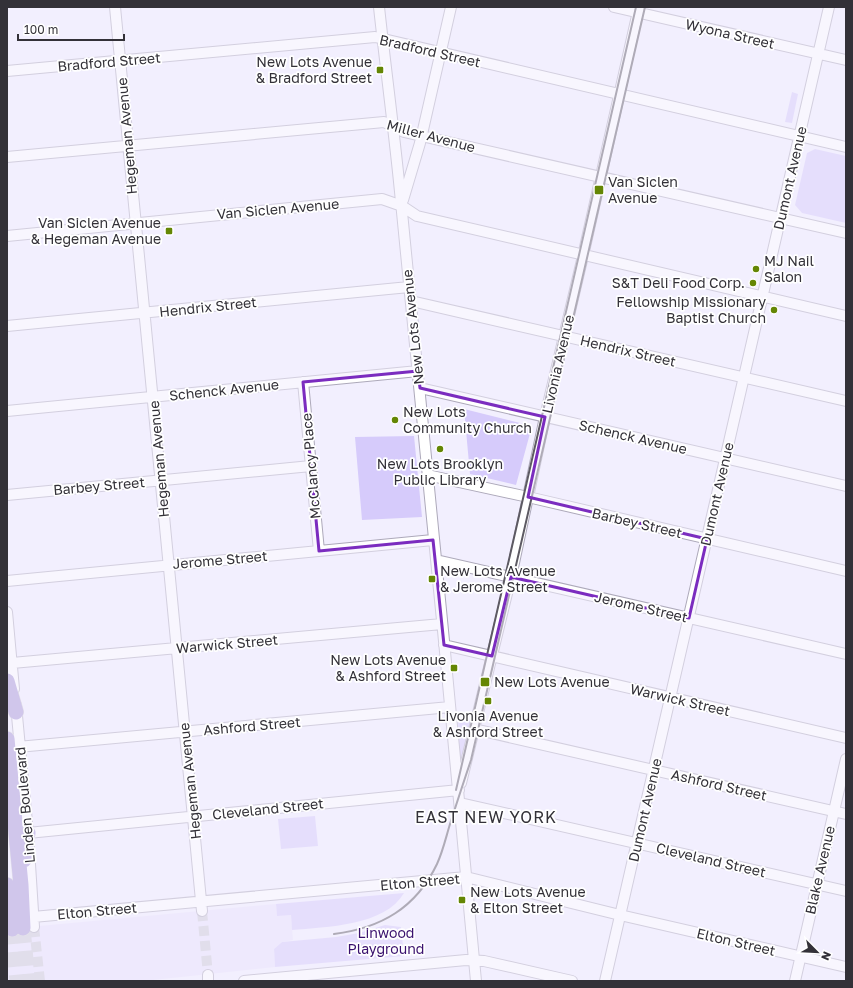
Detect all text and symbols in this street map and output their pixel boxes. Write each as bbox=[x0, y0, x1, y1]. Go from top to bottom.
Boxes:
street label: Wyona Street bbox=[684, 15, 776, 52]
scale bar bbox=[18, 16, 124, 42]
text: 100 m bbox=[24, 22, 58, 37]
street label: Bradford Street bbox=[378, 31, 482, 70]
street label: Bradford Street bbox=[57, 49, 161, 74]
place label: New Lots Avenue & Bradford Street bbox=[256, 53, 372, 86]
marker: New Lots Avenue & Bradford Street bbox=[375, 65, 385, 75]
street label: Hegeman Avenue bbox=[113, 77, 140, 195]
street label: Miller Avenue bbox=[385, 116, 477, 156]
street label: Dumont Avenue bbox=[769, 124, 810, 231]
place label: Van Siclen Avenue bbox=[608, 173, 678, 206]
marker: Van Siclen Avenue bbox=[593, 184, 605, 196]
street label: Van Siclen Avenue bbox=[216, 195, 340, 222]
place label: Van Siclen Avenue & Hegeman Avenue bbox=[31, 214, 161, 247]
marker: Van Siclen Avenue & Hegeman Avenue bbox=[164, 226, 174, 236]
place label: MJ Nail Salon bbox=[764, 252, 814, 285]
marker: MJ Nail Salon bbox=[751, 264, 761, 274]
street label: New Lots Avenue bbox=[398, 269, 427, 385]
place label: S&T Deli Food Corp. bbox=[612, 274, 745, 291]
marker: S&T Deli Food Corp. bbox=[748, 278, 758, 288]
street label: Hendrix Street bbox=[158, 293, 257, 320]
place label: Fellowship Missionary Baptist Church bbox=[616, 293, 766, 326]
marker: Fellowship Missionary Baptist Church bbox=[769, 305, 779, 315]
street label: Livonia Avenue bbox=[538, 313, 577, 415]
street label: Hendrix Street bbox=[579, 331, 678, 370]
street label: Schenck Avenue bbox=[168, 375, 280, 404]
street label: Hegeman Avenue bbox=[145, 400, 172, 518]
place label: New Lots Community Church bbox=[403, 403, 532, 436]
street label: McClancy Place bbox=[297, 412, 324, 520]
marker: New Lots Community Church bbox=[390, 415, 400, 425]
street label: Schenck Avenue bbox=[577, 416, 689, 457]
street label: Dumont Avenue bbox=[696, 440, 737, 547]
marker: New Lots Brooklyn Public Library bbox=[435, 444, 445, 454]
place label: New Lots Brooklyn Public Library bbox=[377, 455, 503, 488]
street label: Barbey Street bbox=[52, 473, 146, 498]
street label: Barbey Street bbox=[590, 504, 684, 541]
street label: Jerome Street bbox=[172, 547, 268, 572]
place label: New Lots Avenue & Jerome Street bbox=[440, 562, 556, 595]
marker: New Lots Avenue & Jerome Street bbox=[427, 574, 437, 584]
street label: Jerome Street bbox=[593, 588, 689, 625]
street label: Warwick Street bbox=[175, 631, 279, 656]
place label: New Lots Avenue & Ashford Street bbox=[330, 651, 446, 684]
marker: New Lots Avenue & Ashford Street bbox=[449, 663, 459, 673]
place label: New Lots Avenue bbox=[494, 673, 610, 690]
marker: New Lots Avenue bbox=[479, 676, 491, 688]
street label: Warwick Street bbox=[628, 680, 732, 719]
marker: Livonia Avenue & Ashford Street bbox=[483, 696, 493, 706]
place label: Livonia Avenue & Ashford Street bbox=[433, 707, 543, 740]
street label: Ashford Street bbox=[203, 713, 301, 738]
street label: Hegeman Avenue bbox=[175, 722, 204, 840]
street label: Linden Boulevard bbox=[11, 746, 38, 864]
street label: Dumont Avenue bbox=[624, 756, 665, 863]
street label: Ashford Street bbox=[670, 765, 769, 804]
street label: Cleveland Street bbox=[211, 794, 324, 823]
district label: EAST NEW YORK bbox=[415, 807, 557, 827]
street label: Blake Avenue bbox=[801, 824, 838, 916]
street label: Cleveland Street bbox=[655, 839, 768, 880]
street label: Elton Street bbox=[379, 870, 461, 893]
place label: New Lots Avenue & Elton Street bbox=[470, 883, 586, 916]
marker: New Lots Avenue & Elton Street bbox=[457, 895, 467, 905]
street label: Elton Street bbox=[56, 899, 138, 922]
park label: Linwood Playground bbox=[348, 924, 424, 957]
street label: Elton Street bbox=[695, 924, 777, 959]
north arrow bbox=[797, 932, 837, 972]
text: N bbox=[819, 950, 834, 963]

